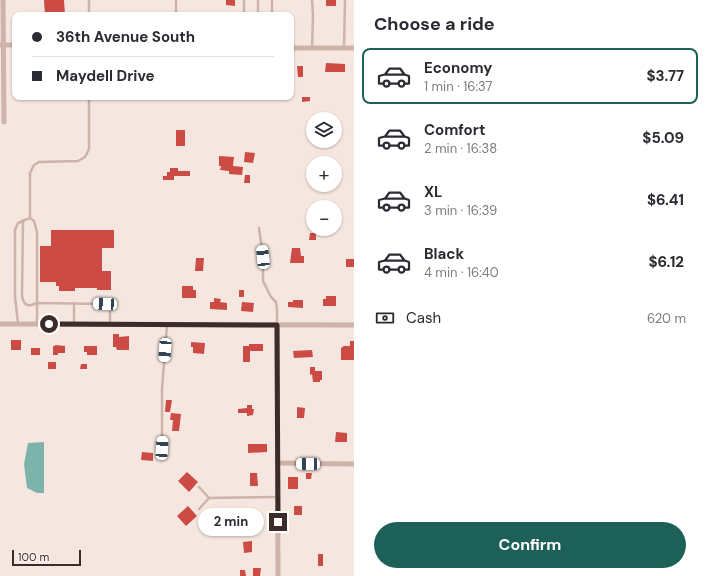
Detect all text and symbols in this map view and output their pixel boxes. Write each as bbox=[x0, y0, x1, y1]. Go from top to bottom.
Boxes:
text: Choose a ride bbox=[374, 12, 495, 36]
text: 36th Avenue South bbox=[56, 27, 195, 47]
icon: car bbox=[376, 58, 412, 94]
text: Economy bbox=[424, 58, 492, 78]
text: Maydell Drive bbox=[56, 66, 155, 86]
text: $3.77 bbox=[646, 66, 684, 86]
text: 1 min · 16:37 bbox=[424, 78, 492, 95]
map controls bbox=[306, 112, 342, 236]
button: layers bbox=[306, 112, 342, 148]
icon: car bbox=[376, 120, 412, 156]
text: Comfort bbox=[424, 120, 485, 140]
text: $5.09 bbox=[642, 128, 684, 148]
text: 2 min · 16:38 bbox=[424, 140, 497, 157]
button: + bbox=[306, 156, 342, 192]
icon: car bbox=[376, 182, 412, 218]
text: XL bbox=[424, 182, 442, 202]
text: $6.41 bbox=[647, 190, 684, 210]
button: − bbox=[306, 200, 342, 236]
text: 3 min · 16:39 bbox=[424, 202, 497, 219]
car bbox=[256, 244, 270, 270]
icon: car bbox=[376, 244, 412, 280]
text: Black bbox=[424, 244, 464, 264]
text: $6.12 bbox=[649, 252, 684, 272]
text: 4 min · 16:40 bbox=[424, 264, 499, 281]
car bbox=[93, 297, 117, 311]
icon: cash bbox=[374, 307, 396, 329]
text: Cash bbox=[406, 308, 441, 328]
text: 620 m bbox=[647, 310, 686, 327]
route start bbox=[40, 315, 58, 333]
car bbox=[158, 338, 172, 362]
car bbox=[155, 436, 169, 460]
car bbox=[296, 458, 320, 470]
callout: 2 min bbox=[198, 508, 264, 536]
text: 2 min bbox=[214, 513, 248, 530]
route end bbox=[269, 513, 287, 531]
button: Confirm bbox=[374, 522, 686, 568]
scale bar bbox=[12, 548, 81, 567]
text: 100 m bbox=[18, 550, 49, 564]

